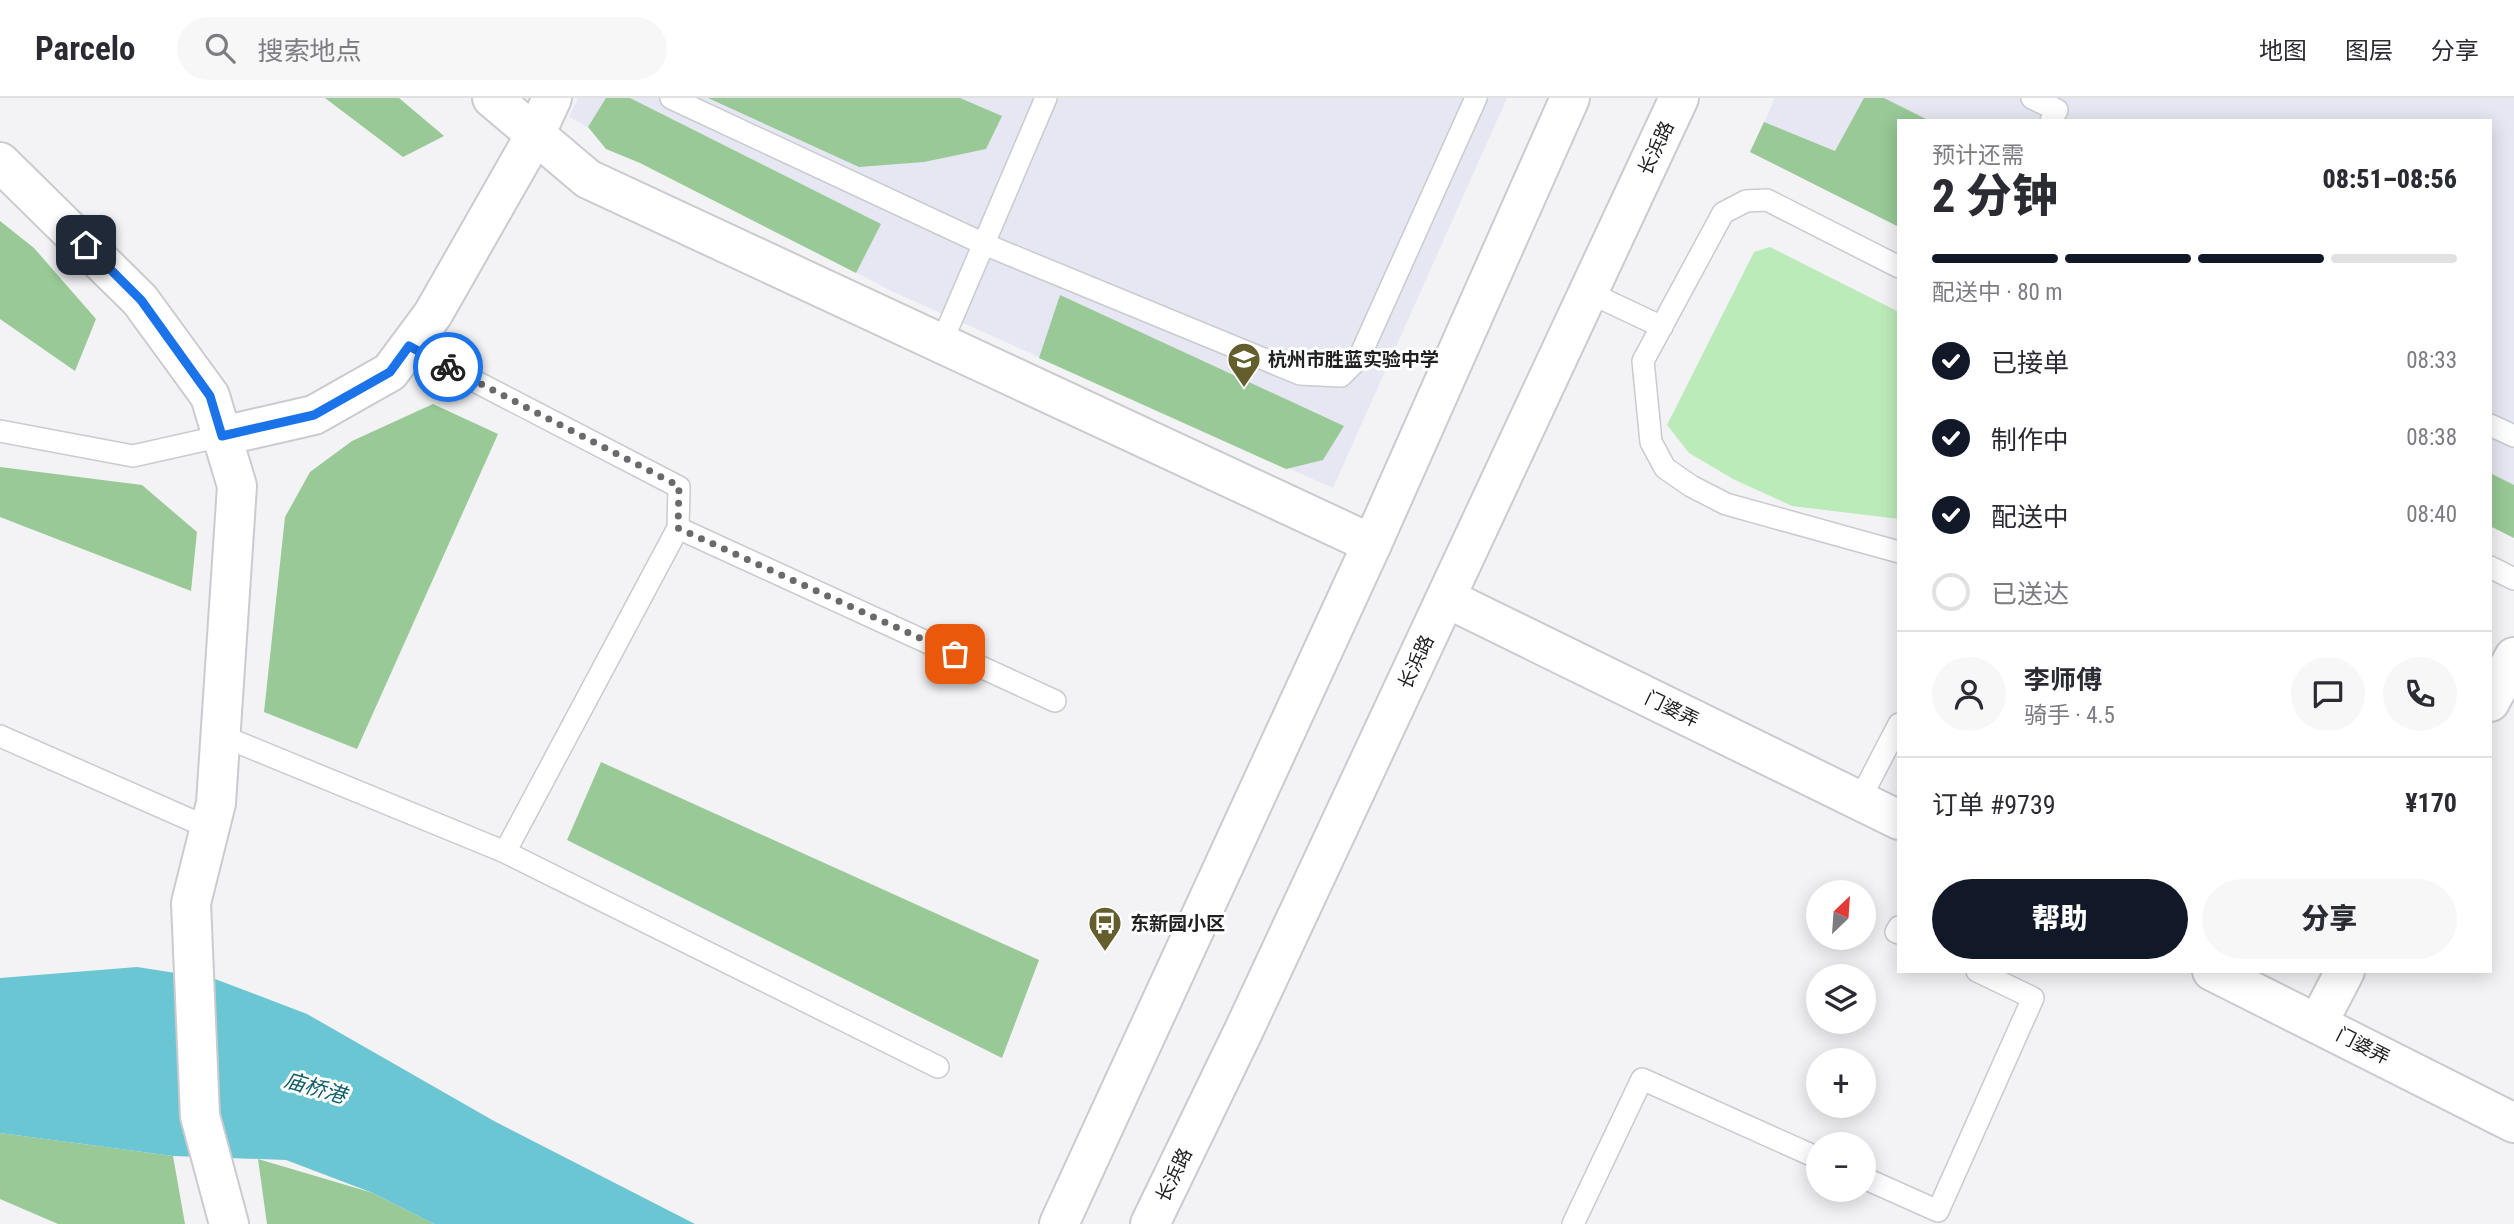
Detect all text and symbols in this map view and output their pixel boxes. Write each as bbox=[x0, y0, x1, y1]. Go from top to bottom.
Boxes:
search box bbox=[177, 17, 667, 80]
text: Parcelo bbox=[35, 29, 135, 68]
icon: search bbox=[201, 29, 239, 67]
text: 搜索地点 bbox=[257, 36, 361, 66]
text: 地图 bbox=[2259, 37, 2307, 65]
text: 图层 bbox=[2345, 37, 2393, 65]
text: 分享 bbox=[2431, 37, 2479, 65]
street label: 长浜路 bbox=[1634, 117, 1678, 179]
text: 预计还需 bbox=[1932, 142, 2024, 169]
text: 08:51–08:56 bbox=[2323, 164, 2457, 194]
text: 2 分钟 bbox=[1932, 169, 2058, 223]
pin bbox=[56, 215, 116, 275]
icon: home bbox=[67, 226, 105, 264]
text: 配送中 · 80 m bbox=[1932, 279, 2062, 306]
courier bbox=[413, 332, 483, 402]
school or university icon: 杭州市胜蓝实验中学 bbox=[1225, 340, 1263, 389]
icon: check bbox=[1932, 342, 1970, 380]
text: 08:33 bbox=[2406, 347, 2457, 374]
icon: bike bbox=[429, 348, 467, 386]
place label: 杭州市胜蓝实验中学 bbox=[1268, 348, 1439, 371]
text: 已接单 bbox=[1991, 348, 2069, 378]
icon: check bbox=[1932, 419, 1970, 457]
text: 08:38 bbox=[2406, 424, 2457, 451]
text: 制作中 bbox=[1991, 425, 2069, 455]
icon: check bbox=[1932, 496, 1970, 534]
text: 08:40 bbox=[2406, 501, 2457, 528]
text: 配送中 bbox=[1991, 502, 2069, 532]
text: 已送达 bbox=[1991, 579, 2069, 609]
pin bbox=[925, 624, 985, 684]
street label: 长浜路 bbox=[1394, 631, 1438, 693]
icon: bag bbox=[936, 635, 974, 673]
button: person bbox=[1932, 657, 2006, 731]
button: chat bbox=[2291, 657, 2365, 731]
button: phone bbox=[2383, 657, 2457, 731]
text: 李师傅 bbox=[2024, 665, 2102, 695]
street label: 门婆弄 bbox=[1641, 686, 1703, 732]
text: 骑手 · 4.5 bbox=[2024, 702, 2115, 729]
text: ¥170 bbox=[2405, 788, 2457, 818]
text: 订单 #9739 bbox=[1932, 790, 2056, 820]
button: 帮助 bbox=[1932, 879, 2188, 959]
button: 分享 bbox=[2202, 879, 2457, 959]
north arrow bbox=[1806, 880, 1876, 950]
map controls bbox=[1806, 880, 1876, 1202]
bus stop icon: 东新园小区 bbox=[1086, 904, 1124, 953]
place label: 东新园小区 bbox=[1130, 912, 1225, 935]
button: layers bbox=[1806, 964, 1876, 1034]
street label: 门婆弄 bbox=[2332, 1023, 2394, 1069]
button: + bbox=[1806, 1048, 1876, 1118]
water label: 庙桥港 bbox=[281, 1068, 351, 1109]
button: − bbox=[1806, 1132, 1876, 1202]
street label: 长浜路 bbox=[1151, 1144, 1197, 1206]

